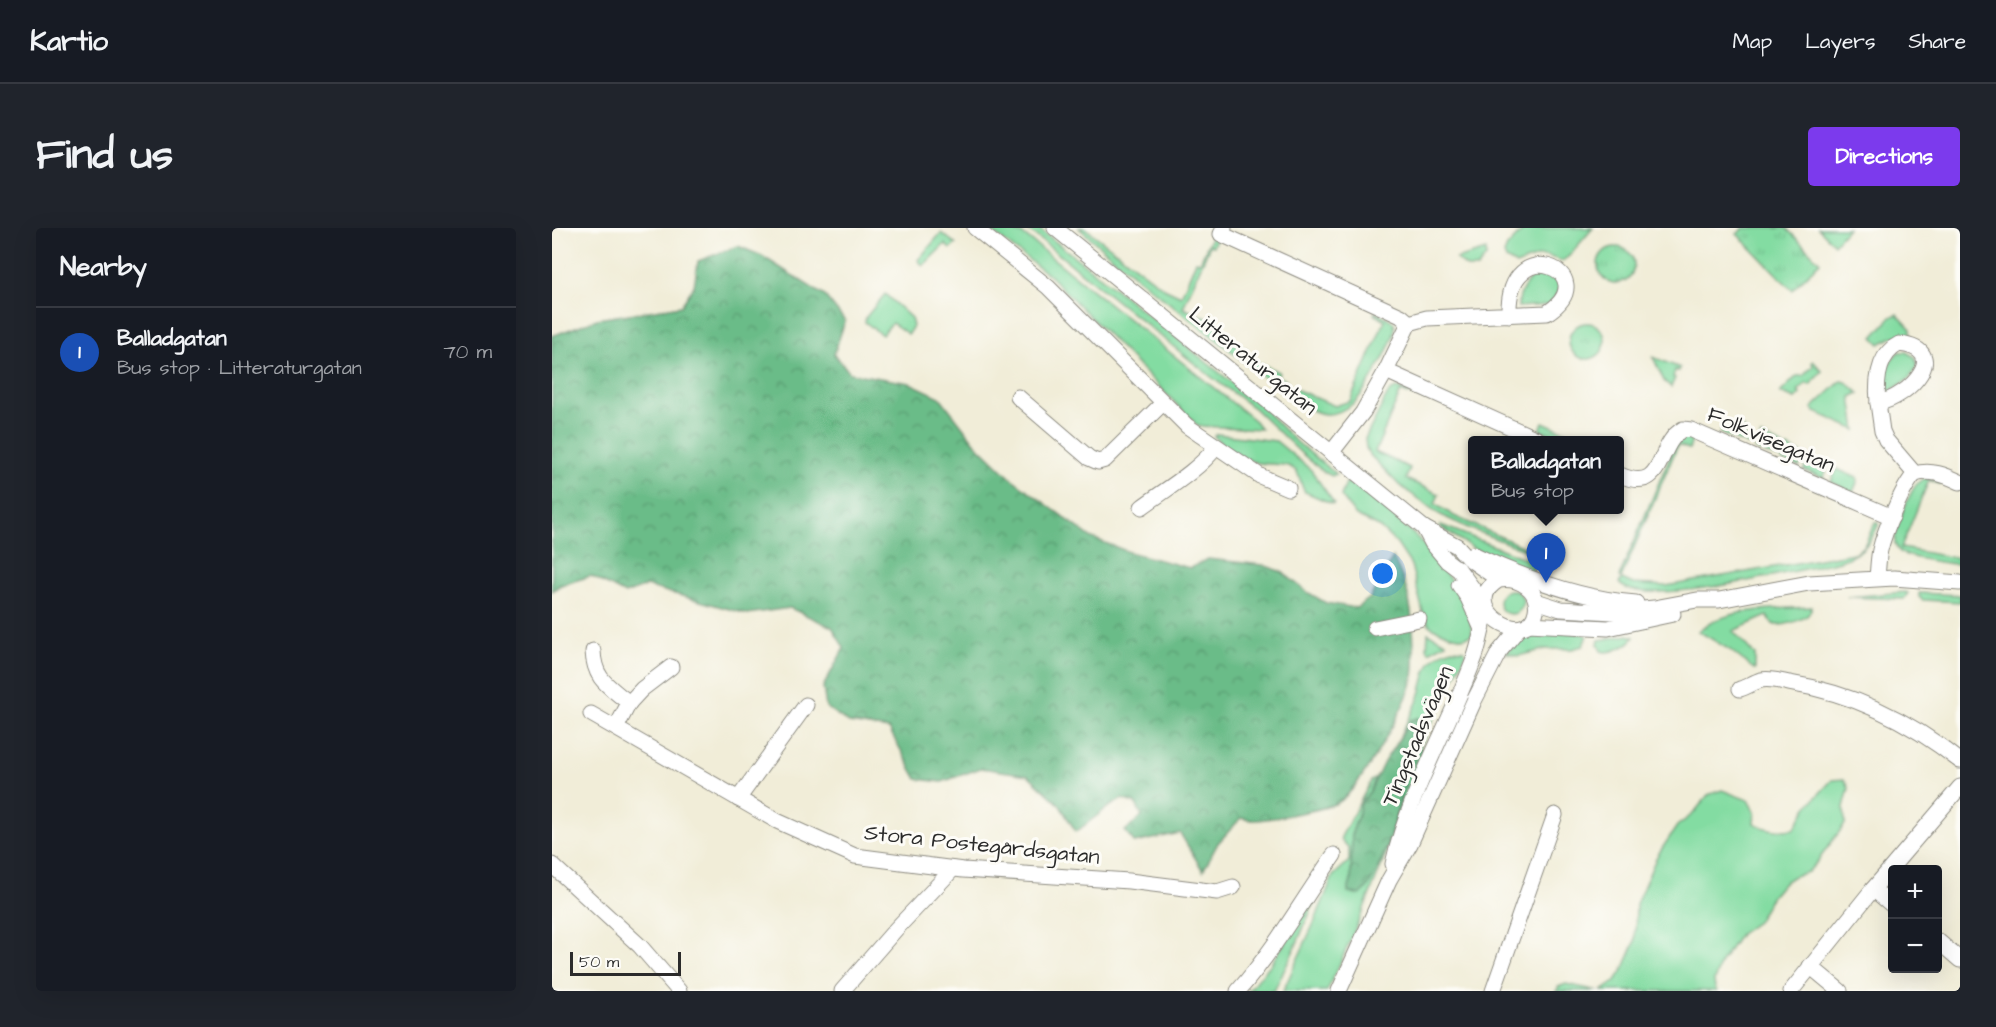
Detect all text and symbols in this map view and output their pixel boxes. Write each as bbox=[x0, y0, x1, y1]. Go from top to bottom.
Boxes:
text: Kartio bbox=[30, 22, 108, 61]
text: Map bbox=[1732, 27, 1772, 56]
text: Layers bbox=[1805, 27, 1875, 56]
text: Share bbox=[1908, 27, 1966, 56]
text: Find us bbox=[36, 127, 173, 185]
button: Directions bbox=[1808, 127, 1960, 186]
text: Nearby bbox=[60, 249, 147, 285]
street label: Litteraturgatan bbox=[1181, 299, 1324, 423]
text: Balladgatan bbox=[117, 323, 227, 354]
text: 1 bbox=[78, 338, 81, 366]
text: 70 m bbox=[444, 338, 492, 366]
text: Bus stop · Litteraturgatan bbox=[117, 354, 362, 382]
street label: Folkvisegatan bbox=[1702, 399, 1840, 482]
popup bbox=[1468, 436, 1624, 514]
text: Balladgatan bbox=[1491, 446, 1601, 477]
text: Bus stop bbox=[1491, 477, 1574, 505]
pin: 1 bbox=[1526, 534, 1566, 583]
your location bbox=[1368, 559, 1397, 588]
street label: Tingstadsvägen bbox=[1374, 661, 1462, 811]
street label: Stora Postegårdsgatan bbox=[863, 817, 1101, 874]
map controls bbox=[1888, 865, 1942, 973]
button: + bbox=[1888, 865, 1942, 919]
button: − bbox=[1888, 919, 1942, 973]
scale bar bbox=[570, 949, 681, 976]
text: 50 m bbox=[579, 951, 619, 973]

